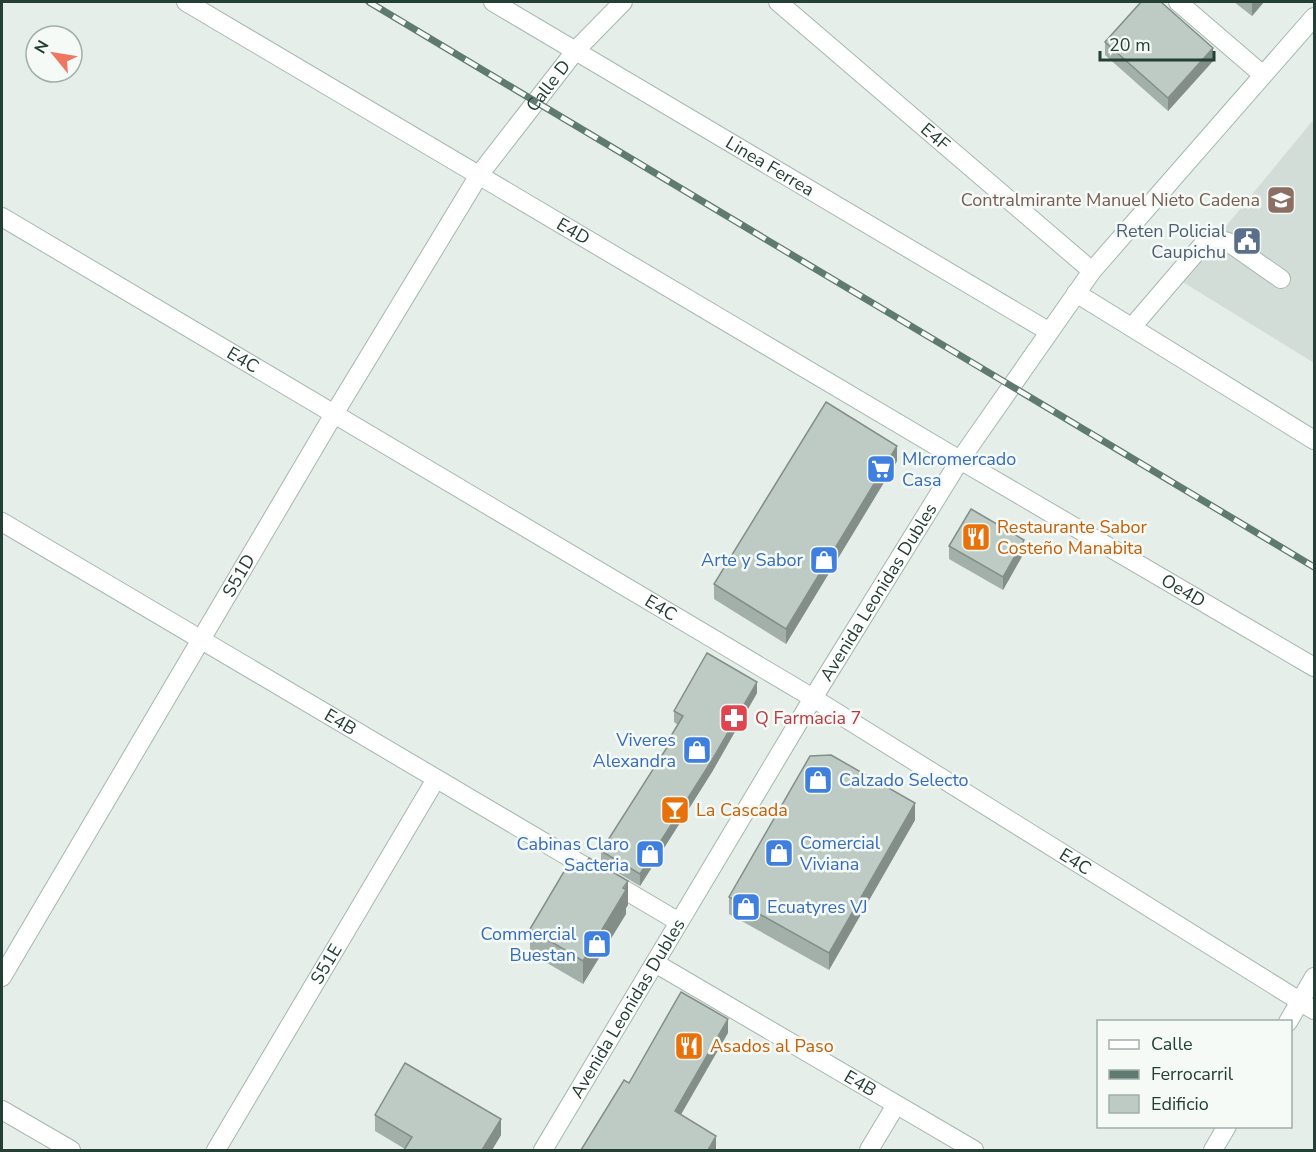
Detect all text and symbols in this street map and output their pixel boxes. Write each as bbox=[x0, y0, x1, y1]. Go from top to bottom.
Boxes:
north arrow bbox=[24, 24, 84, 84]
scale bar bbox=[1100, 24, 1214, 62]
text: 20 m bbox=[1109, 33, 1151, 57]
text: N bbox=[29, 36, 54, 58]
street label: Calle D bbox=[520, 55, 576, 117]
street label: E4F bbox=[916, 117, 955, 156]
street label: Linea Ferrea bbox=[721, 131, 819, 202]
school or university icon: Contralmirante Manuel Nieto Cadena bbox=[1265, 184, 1297, 216]
place label: Contralmirante Manuel Nieto Cadena bbox=[961, 188, 1260, 212]
street label: E4D bbox=[552, 212, 594, 250]
place label: Reten Policial Caupichu bbox=[1116, 219, 1227, 264]
public building icon: Reten Policial Caupichu bbox=[1231, 225, 1263, 257]
street label: E4C bbox=[222, 341, 263, 379]
place label: MIcromercado Casa bbox=[902, 447, 1016, 492]
supermarket icon: MIcromercado Casa bbox=[865, 453, 897, 485]
street label: Avenida Leonidas Dubles bbox=[814, 499, 942, 686]
place label: Restaurante Sabor Costeño Manabita bbox=[997, 515, 1148, 560]
restaurant icon: Restaurante Sabor Costeño Manabita bbox=[960, 521, 992, 553]
shop icon: Arte y Sabor bbox=[808, 544, 840, 576]
place label: Arte y Sabor bbox=[701, 548, 804, 572]
street label: S51D bbox=[217, 550, 261, 602]
street label: Oe4D bbox=[1157, 568, 1210, 613]
street label: E4C bbox=[640, 589, 681, 627]
pharmacy icon: Q Farmacia 7 bbox=[718, 702, 750, 734]
street label: E4B bbox=[320, 703, 361, 741]
place label: Q Farmacia 7 bbox=[755, 706, 861, 730]
place label: Viveres Alexandra bbox=[593, 728, 676, 773]
shop icon: Viveres Alexandra bbox=[681, 734, 713, 766]
shop icon: Calzado Selecto bbox=[802, 764, 834, 796]
place label: Calzado Selecto bbox=[839, 768, 969, 792]
bar icon: La Cascada bbox=[659, 794, 691, 826]
place label: La Cascada bbox=[696, 798, 788, 822]
place label: Comercial Viviana bbox=[799, 831, 881, 876]
place label: Cabinas Claro Sacteria bbox=[517, 832, 629, 877]
shop icon: Comercial Viviana bbox=[763, 837, 795, 869]
shop icon: Cabinas Claro Sacteria bbox=[634, 838, 666, 870]
street label: E4C bbox=[1055, 842, 1096, 880]
shop icon: Ecuatyres VJ bbox=[730, 891, 762, 923]
place label: Ecuatyres VJ bbox=[767, 895, 867, 919]
street label: Avenida Leonidas Dubles bbox=[565, 914, 690, 1103]
place label: Commercial Buestan bbox=[480, 922, 577, 967]
shop icon: Commercial Buestan bbox=[581, 928, 613, 960]
street label: S51E bbox=[305, 940, 348, 989]
legend bbox=[1097, 1020, 1292, 1128]
restaurant icon: Asados al Paso bbox=[673, 1030, 705, 1062]
text: Calle bbox=[1151, 1032, 1193, 1056]
place label: Asados al Paso bbox=[710, 1034, 834, 1058]
text: Ferrocarril bbox=[1151, 1062, 1234, 1086]
street label: E4B bbox=[840, 1065, 881, 1102]
text: Edificio bbox=[1151, 1092, 1209, 1116]

